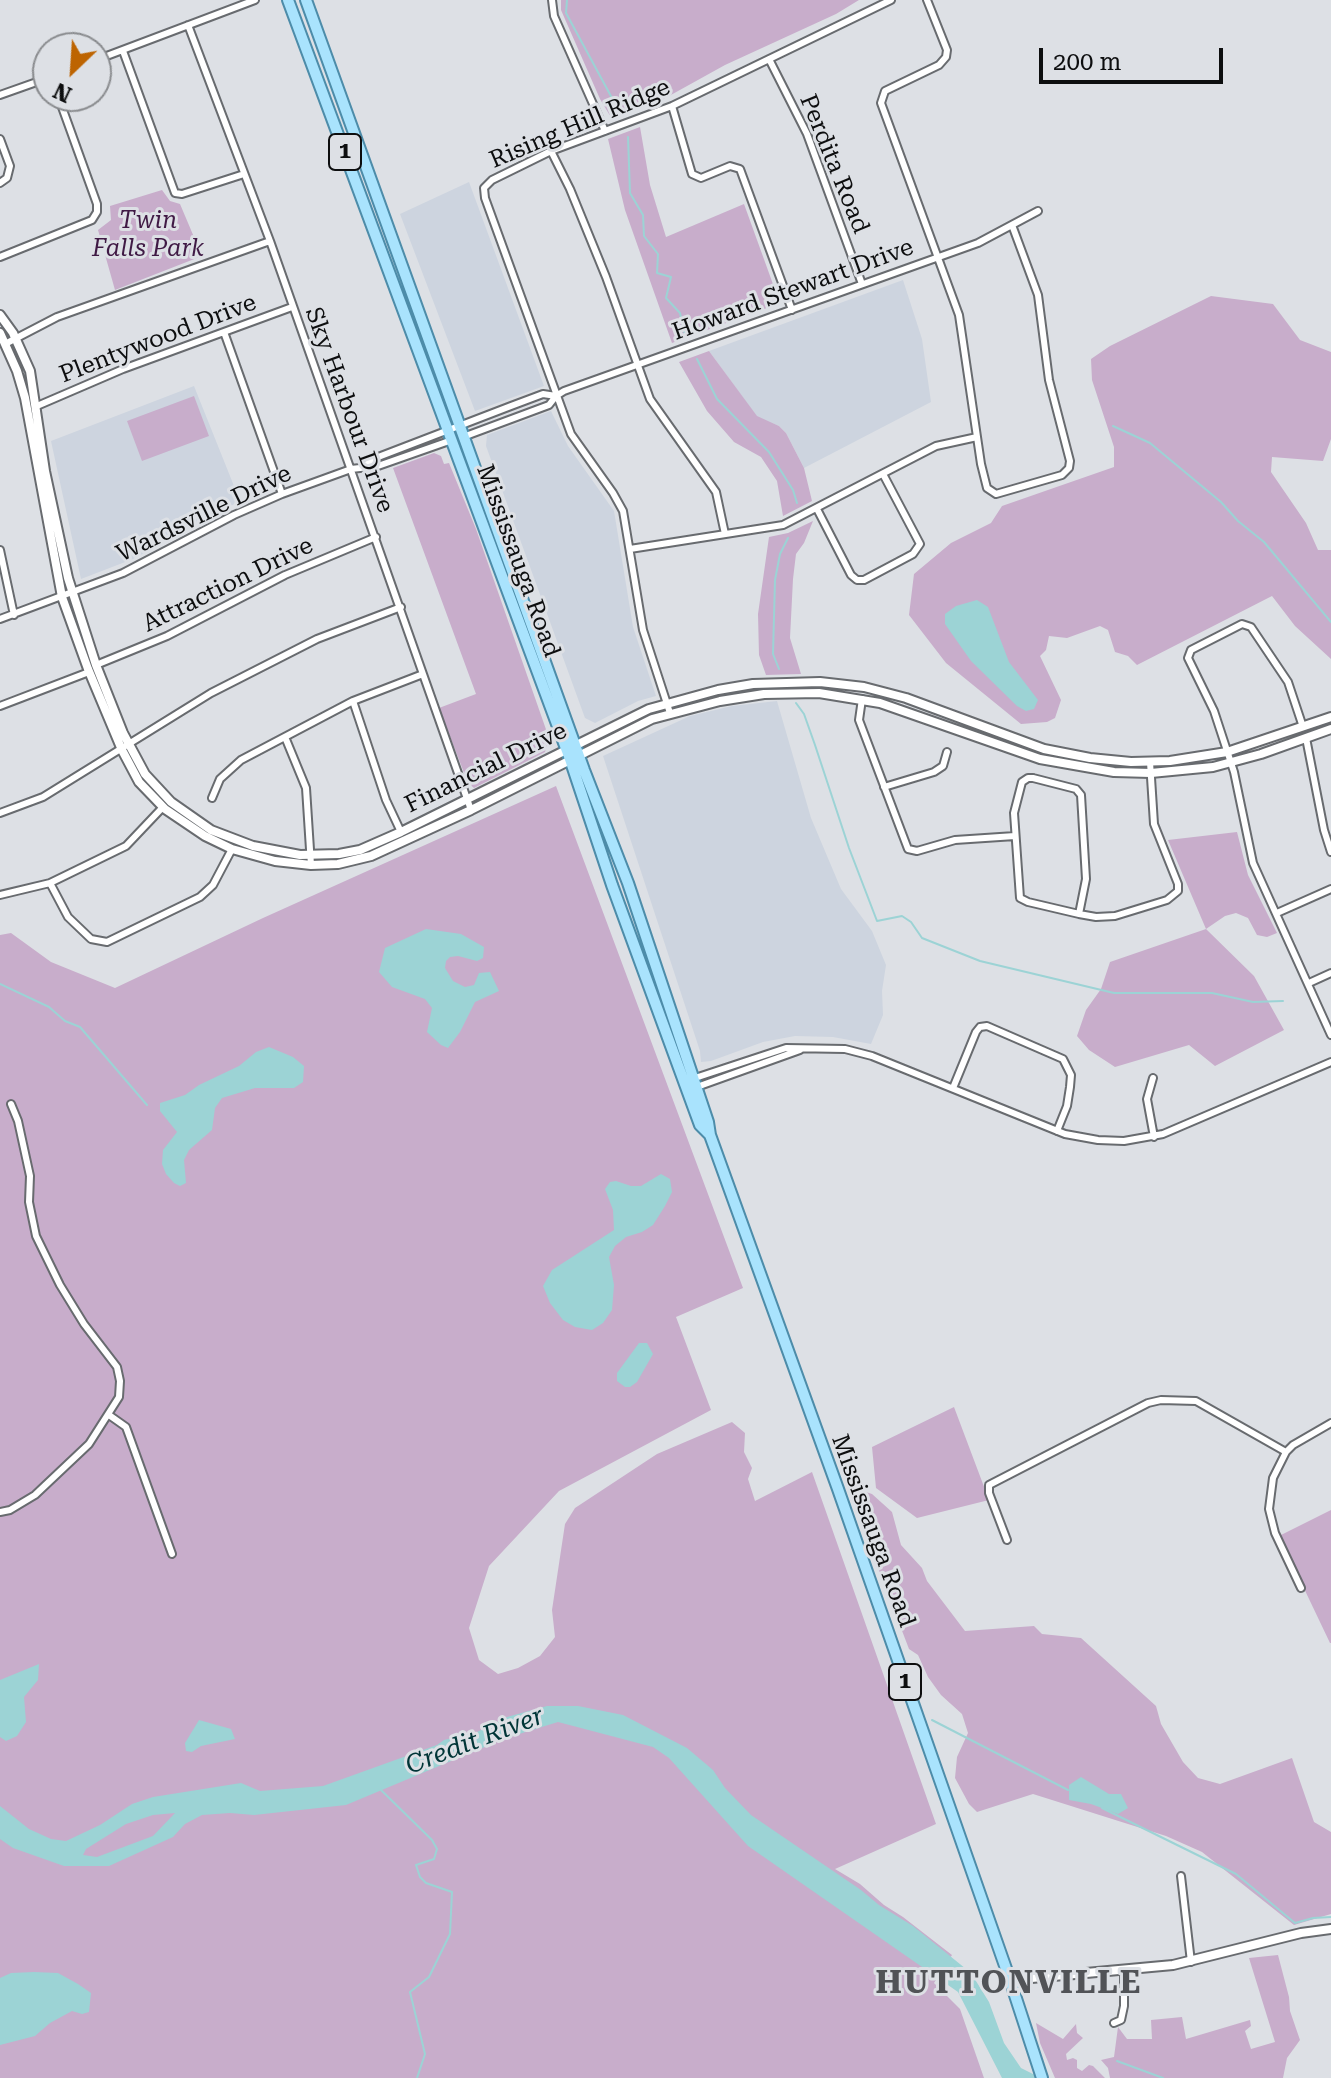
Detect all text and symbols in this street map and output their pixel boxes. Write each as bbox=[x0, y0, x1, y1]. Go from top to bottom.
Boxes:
north arrow bbox=[32, 32, 112, 112]
scale bar bbox=[1043, 32, 1227, 82]
text: 200 m bbox=[1053, 48, 1121, 76]
street label: Rising Hill Ridge bbox=[485, 73, 675, 175]
text: N bbox=[50, 77, 75, 107]
street label: Perdita Road bbox=[793, 90, 875, 238]
road number: 1 bbox=[329, 134, 361, 170]
park label: Twin Falls Park bbox=[92, 207, 204, 263]
street label: Howard Stewart Drive bbox=[669, 233, 917, 347]
street label: Plentywood Drive bbox=[56, 288, 260, 390]
street label: Sky Harbour Drive bbox=[298, 303, 400, 517]
street label: Wardsville Drive bbox=[112, 459, 296, 569]
street label: Mississauga Road bbox=[470, 461, 566, 661]
street label: Attraction Drive bbox=[138, 531, 318, 639]
street label: Financial Drive bbox=[400, 716, 572, 820]
street label: Mississauga Road bbox=[825, 1431, 921, 1631]
road number: 1 bbox=[889, 1664, 921, 1700]
water label: Credit River bbox=[402, 1700, 548, 1782]
district label: HUTTONVILLE bbox=[876, 1965, 1142, 2003]

